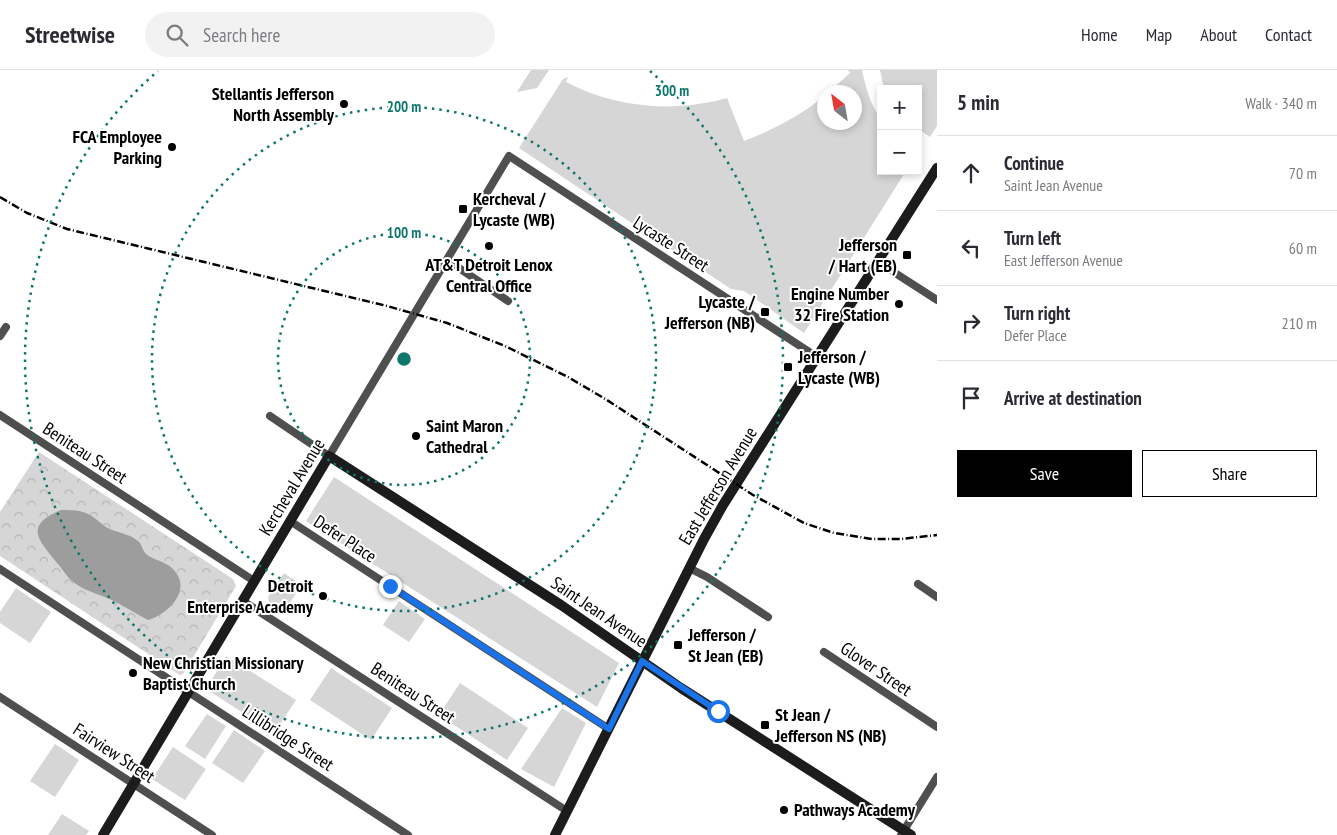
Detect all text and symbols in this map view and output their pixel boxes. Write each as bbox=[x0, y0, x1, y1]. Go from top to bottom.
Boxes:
search box bbox=[145, 12, 495, 57]
text: Streetwise bbox=[25, 19, 115, 50]
icon: search bbox=[163, 21, 191, 49]
text: Search here bbox=[203, 23, 280, 47]
text: Home bbox=[1081, 23, 1118, 46]
text: Map bbox=[1146, 23, 1172, 46]
text: About bbox=[1200, 23, 1237, 46]
text: Contact bbox=[1265, 23, 1312, 46]
text: 300 m bbox=[655, 81, 689, 100]
place label: Stellantis Jefferson North Assembly bbox=[212, 82, 335, 126]
north arrow bbox=[817, 85, 862, 130]
map controls bbox=[877, 85, 922, 175]
button: + bbox=[877, 85, 922, 130]
text: 5 min bbox=[957, 89, 999, 116]
text: Walk · 340 m bbox=[1245, 93, 1317, 113]
text: 200 m bbox=[387, 97, 421, 116]
marker: Stellantis Jefferson North Assembly bbox=[338, 98, 350, 110]
place label: FCA Employee Parking bbox=[72, 125, 162, 169]
button: − bbox=[877, 130, 922, 175]
marker: FCA Employee Parking bbox=[166, 141, 178, 153]
text: Continue bbox=[1004, 151, 1064, 175]
icon: ahead bbox=[957, 159, 985, 187]
text: 70 m bbox=[1289, 163, 1317, 183]
text: Saint Jean Avenue bbox=[1004, 175, 1103, 195]
place label: Kercheval / Lycaste (WB) bbox=[473, 187, 555, 231]
marker: Kercheval / Lycaste (WB) bbox=[457, 203, 469, 215]
street label: Lycaste Street bbox=[629, 211, 714, 277]
text: 100 m bbox=[387, 223, 421, 242]
text: Turn left bbox=[1004, 226, 1061, 250]
place label: Jefferson / Hart (EB) bbox=[828, 233, 897, 277]
icon: left bbox=[957, 234, 985, 262]
text: 60 m bbox=[1289, 238, 1317, 258]
marker: AT&T Detroit Lenox Central Office bbox=[483, 240, 495, 252]
marker: Jefferson / Hart (EB) bbox=[901, 249, 913, 261]
text: East Jefferson Avenue bbox=[1004, 250, 1123, 270]
place label: AT&T Detroit Lenox Central Office bbox=[424, 253, 553, 297]
place label: Engine Number 32 Fire Station bbox=[791, 282, 890, 326]
place label: Lycaste / Jefferson (NB) bbox=[664, 290, 756, 334]
marker: Engine Number 32 Fire Station bbox=[893, 298, 905, 310]
text: Turn right bbox=[1004, 301, 1070, 325]
marker: Lycaste / Jefferson (NB) bbox=[759, 306, 771, 318]
icon: right bbox=[957, 309, 985, 337]
text: 210 m bbox=[1282, 313, 1317, 333]
text: Defer Place bbox=[1004, 325, 1067, 345]
place label: Jefferson / Lycaste (WB) bbox=[797, 345, 880, 389]
centre of rings bbox=[395, 350, 413, 368]
marker: Jefferson / Lycaste (WB) bbox=[782, 361, 794, 373]
icon: arrive bbox=[957, 384, 985, 412]
text: Arrive at destination bbox=[1004, 386, 1142, 410]
place label: Saint Maron Cathedral bbox=[426, 414, 503, 458]
street label: Beniteau Street bbox=[39, 417, 132, 488]
street label: East Jefferson Avenue bbox=[673, 423, 762, 549]
marker: Saint Maron Cathedral bbox=[410, 430, 422, 442]
street label: Kercheval Avenue bbox=[254, 434, 330, 539]
button: Save bbox=[957, 450, 1132, 497]
button: Share bbox=[1142, 450, 1317, 497]
street label: Defer Place bbox=[309, 510, 381, 567]
street label: Saint Jean Avenue bbox=[547, 571, 652, 652]
place label: Detroit Enterprise Academy bbox=[187, 574, 314, 618]
route end bbox=[379, 575, 402, 598]
marker: Detroit Enterprise Academy bbox=[317, 590, 329, 602]
place label: Jefferson / St Jean (EB) bbox=[687, 623, 764, 667]
street label: Glover Street bbox=[836, 636, 916, 701]
marker: Jefferson / St Jean (EB) bbox=[672, 639, 684, 651]
place label: New Christian Missionary Baptist Church bbox=[143, 651, 304, 695]
street label: Beniteau Street bbox=[367, 657, 460, 728]
marker: New Christian Missionary Baptist Church bbox=[127, 667, 139, 679]
street label: Lillibridge Street bbox=[238, 700, 338, 776]
route start bbox=[707, 700, 730, 723]
place label: St Jean / Jefferson NS (NB) bbox=[774, 703, 886, 747]
street label: Fairview Street bbox=[69, 718, 160, 788]
marker: St Jean / Jefferson NS (NB) bbox=[759, 719, 771, 731]
place label: Pathways Academy bbox=[794, 798, 916, 821]
marker: Pathways Academy bbox=[778, 804, 790, 816]

